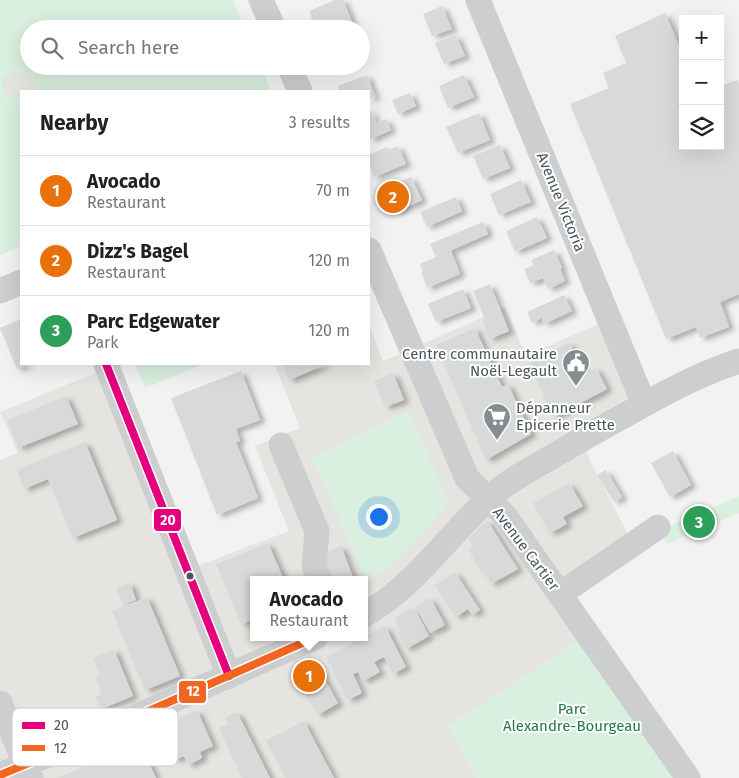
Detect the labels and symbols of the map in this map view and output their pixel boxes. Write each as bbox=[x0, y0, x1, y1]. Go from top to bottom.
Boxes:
street label: Avenue Victoria bbox=[533, 150, 589, 254]
pin: 2 bbox=[377, 178, 409, 216]
place label: Centre communautaire Noël-Legault bbox=[402, 345, 558, 380]
public building icon: Centre communautaire Noël-Legault bbox=[561, 348, 591, 387]
place label: Dépanneur Epicerie Prette bbox=[516, 399, 615, 434]
supermarket icon: Dépanneur Epicerie Prette bbox=[482, 402, 512, 441]
pin: 3 bbox=[683, 503, 715, 541]
your location bbox=[366, 504, 392, 530]
street label: Avenue Cartier bbox=[489, 504, 563, 594]
line badge: 20 bbox=[153, 508, 182, 532]
text: 20 bbox=[160, 512, 176, 529]
unlabelled marker bbox=[185, 571, 195, 581]
pin: 1 bbox=[293, 657, 325, 695]
line badge: 12 bbox=[178, 680, 207, 704]
text: 12 bbox=[186, 683, 200, 700]
park label: Parc Alexandre-Bourgeau bbox=[503, 700, 641, 735]
legend bbox=[12, 708, 178, 766]
text: 20 bbox=[54, 717, 69, 734]
text: 12 bbox=[54, 740, 67, 757]

